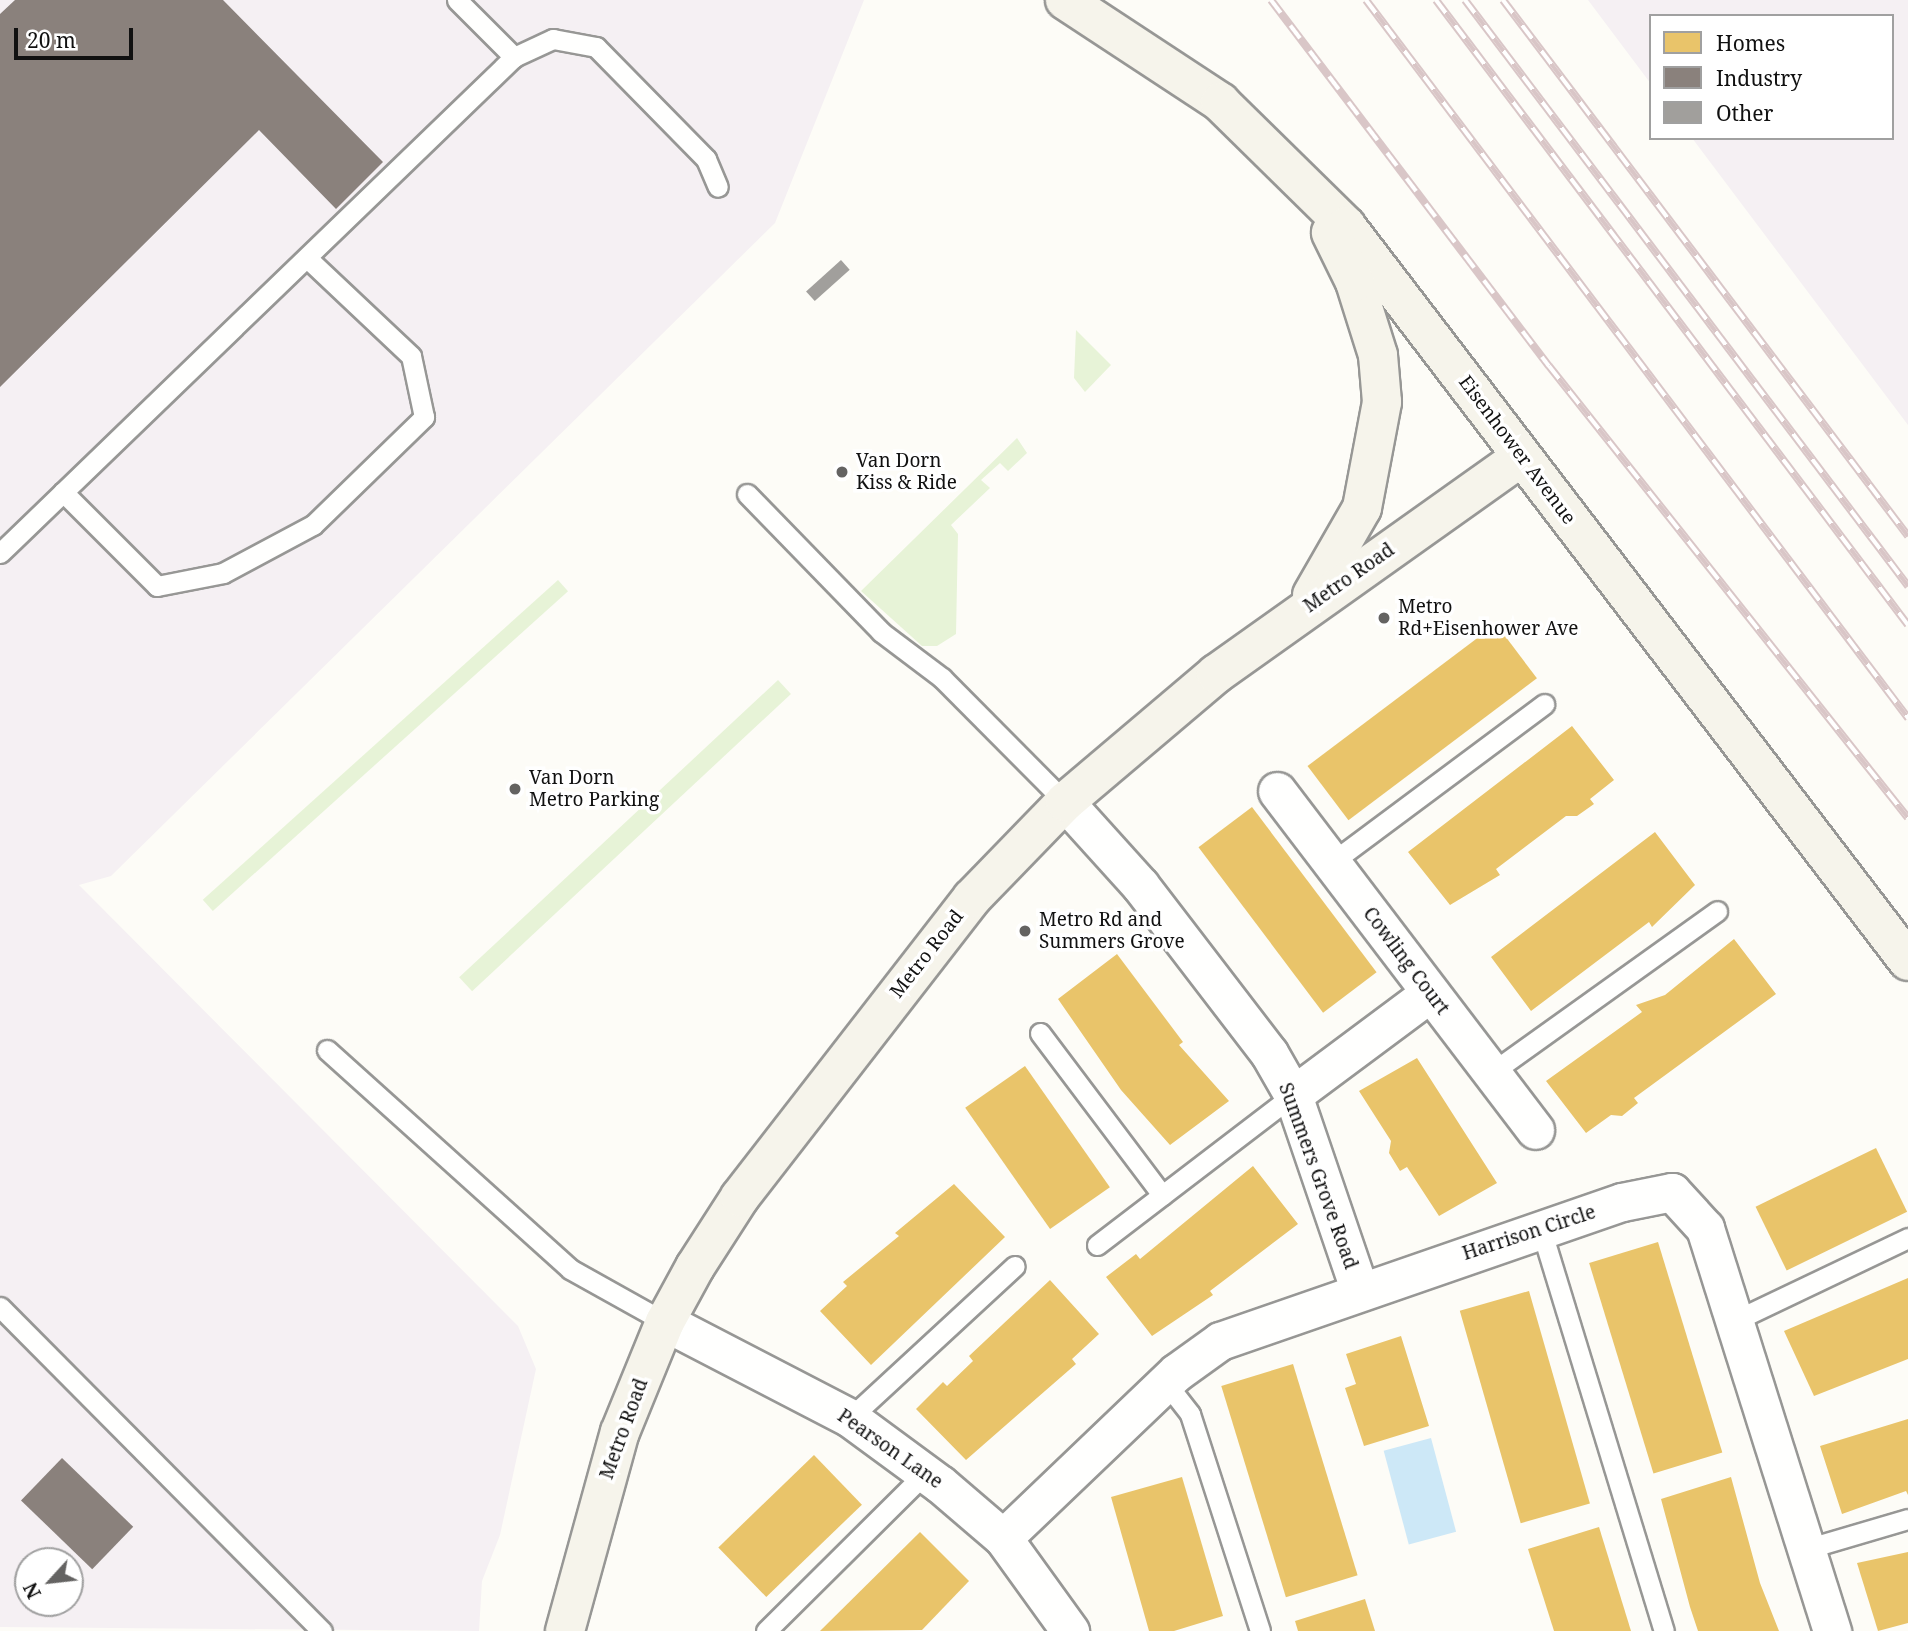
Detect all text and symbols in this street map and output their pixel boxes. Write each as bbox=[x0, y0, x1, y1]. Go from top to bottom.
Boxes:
scale bar bbox=[18, 14, 136, 58]
legend bbox=[1649, 14, 1894, 140]
text: 20 m bbox=[27, 26, 76, 54]
text: Homes bbox=[1716, 29, 1785, 57]
text: Industry bbox=[1716, 64, 1802, 92]
text: Other bbox=[1716, 99, 1773, 127]
street label: Eisenhower Avenue bbox=[1454, 371, 1580, 529]
place label: Van Dorn Kiss & Ride bbox=[856, 450, 957, 494]
marker: Van Dorn Kiss & Ride bbox=[834, 464, 850, 480]
street label: Metro Road bbox=[1299, 538, 1399, 618]
place label: Metro Rd+Eisenhower Ave bbox=[1398, 596, 1579, 640]
marker: Metro Rd+Eisenhower Ave bbox=[1376, 610, 1392, 626]
place label: Van Dorn Metro Parking bbox=[529, 767, 659, 811]
marker: Van Dorn Metro Parking bbox=[507, 781, 523, 797]
street label: Cowling Court bbox=[1358, 903, 1454, 1019]
street label: Metro Road bbox=[886, 905, 968, 1003]
place label: Metro Rd and Summers Grove bbox=[1039, 909, 1185, 953]
marker: Metro Rd and Summers Grove bbox=[1017, 923, 1033, 939]
street label: Summers Grove Road bbox=[1274, 1080, 1362, 1272]
street label: Harrison Circle bbox=[1460, 1201, 1598, 1265]
street label: Metro Road bbox=[595, 1376, 653, 1482]
street label: Pearson Lane bbox=[833, 1404, 947, 1494]
north arrow bbox=[14, 1547, 84, 1617]
text: N bbox=[17, 1578, 47, 1603]

